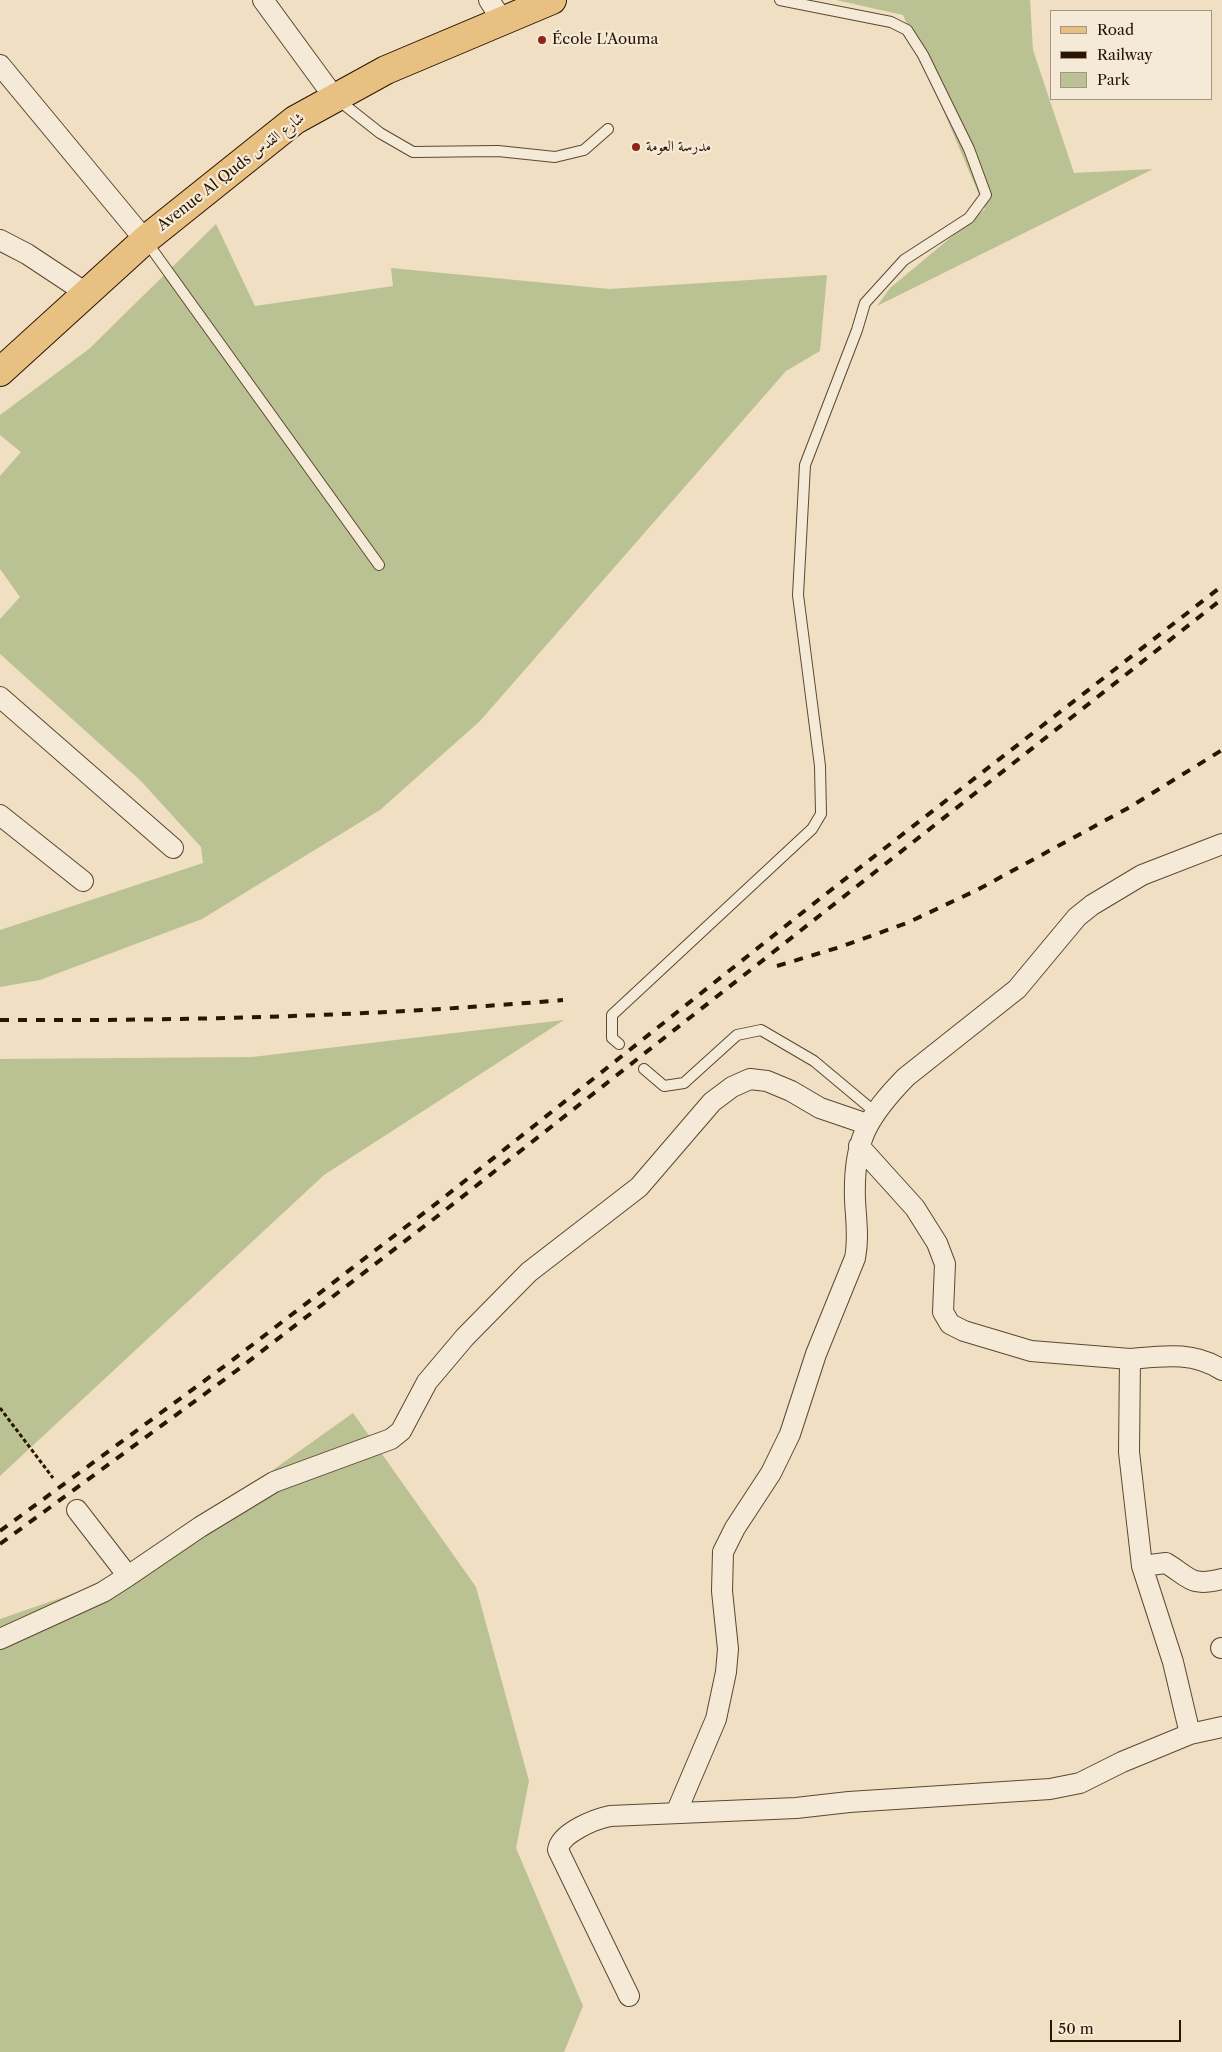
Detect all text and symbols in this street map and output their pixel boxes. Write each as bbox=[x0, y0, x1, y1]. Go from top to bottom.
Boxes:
legend bbox=[1050, 10, 1212, 100]
text: Road bbox=[1097, 20, 1134, 39]
place label: École L'Aouma bbox=[552, 31, 658, 49]
marker: École L'Aouma bbox=[536, 34, 548, 46]
text: Railway bbox=[1097, 45, 1153, 64]
text: Park bbox=[1097, 70, 1130, 89]
street label: Avenue Al Quds شارع القدس bbox=[154, 109, 308, 235]
place label: مدرسة العومة bbox=[646, 138, 711, 156]
marker: مدرسة العومة bbox=[630, 141, 642, 153]
scale bar bbox=[1052, 2010, 1183, 2042]
text: 50 m bbox=[1058, 2019, 1094, 2038]

